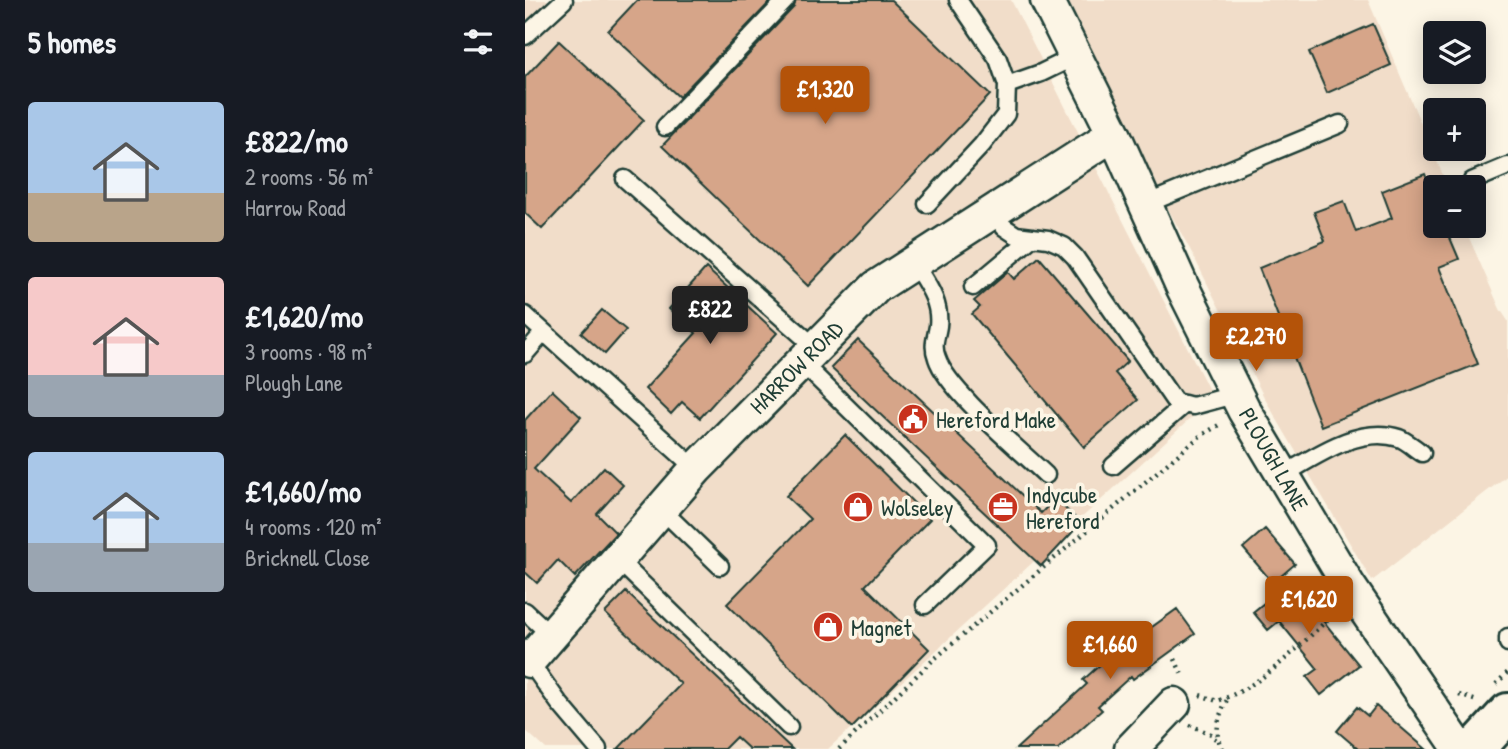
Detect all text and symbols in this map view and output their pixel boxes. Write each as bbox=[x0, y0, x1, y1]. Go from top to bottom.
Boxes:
map controls bbox=[1423, 21, 1486, 238]
button: layers bbox=[1423, 21, 1486, 84]
text: 5 homes bbox=[28, 22, 116, 62]
icon: filters bbox=[459, 23, 497, 61]
pin: £1,320 bbox=[768, 66, 882, 126]
text: £1,320 bbox=[796, 73, 854, 104]
button: + bbox=[1423, 98, 1486, 161]
text: £822/mo bbox=[245, 121, 348, 161]
icon: home bbox=[84, 130, 168, 214]
text: 2 rooms · 56 m² bbox=[245, 161, 373, 192]
button: − bbox=[1423, 175, 1486, 238]
text: Harrow Road bbox=[245, 192, 345, 223]
pin: £822 bbox=[669, 286, 751, 346]
text: £822 bbox=[688, 293, 732, 324]
text: £1,620/mo bbox=[245, 296, 363, 336]
icon: home bbox=[84, 305, 168, 389]
street label: HARROW ROAD bbox=[742, 313, 850, 421]
pin: £2,270 bbox=[1199, 314, 1313, 373]
text: £2,270 bbox=[1226, 320, 1286, 351]
text: 3 rooms · 98 m² bbox=[245, 336, 372, 367]
text: Plough Lane bbox=[245, 367, 343, 398]
public building icon: Hereford Make bbox=[896, 402, 930, 436]
street label: PLOUGH LANE bbox=[1232, 402, 1316, 516]
place label: Hereford Make bbox=[936, 404, 1056, 435]
text: £1,660/mo bbox=[245, 471, 361, 511]
place label: Indycube Hereford bbox=[1026, 479, 1099, 536]
icon: home bbox=[84, 480, 168, 564]
shop icon: Wolseley bbox=[841, 490, 875, 524]
office icon: Indycube Hereford bbox=[986, 490, 1020, 524]
place label: Wolseley bbox=[881, 492, 954, 523]
text: 4 rooms · 120 m² bbox=[245, 511, 382, 542]
text: Bricknell Close bbox=[245, 542, 370, 573]
pin: £1,620 bbox=[1252, 576, 1366, 636]
text: £1,620 bbox=[1281, 583, 1337, 614]
shop icon: Magnet bbox=[811, 610, 845, 644]
place label: Magnet bbox=[851, 612, 912, 643]
pin: £1,660 bbox=[1053, 622, 1167, 681]
text: £1,660 bbox=[1083, 628, 1137, 659]

